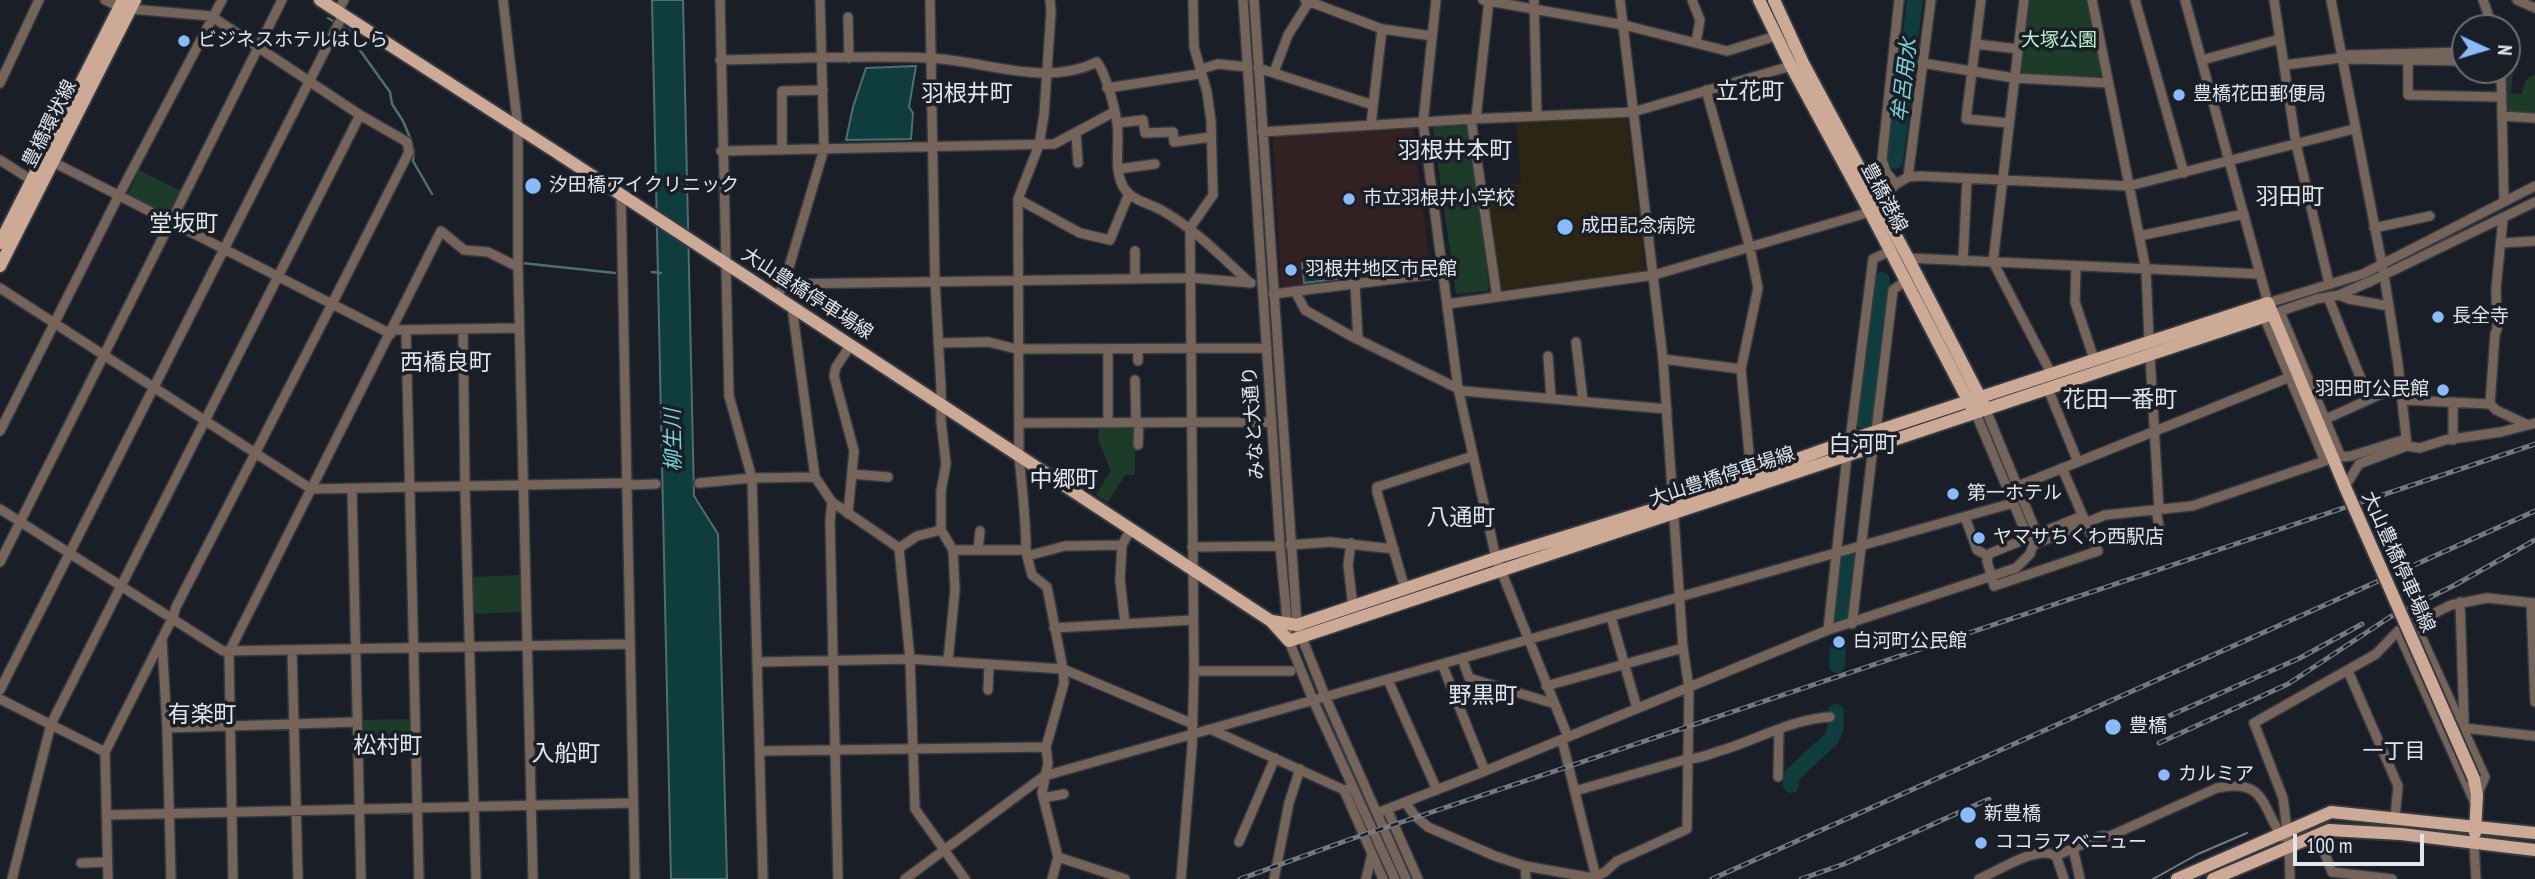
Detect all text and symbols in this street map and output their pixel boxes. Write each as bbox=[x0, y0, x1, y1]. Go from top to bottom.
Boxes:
north arrow bbox=[2451, 14, 2521, 84]
place label: ビジネスホテルはしら bbox=[198, 30, 388, 52]
park label: 大塚公園 bbox=[2021, 30, 2097, 52]
marker: ビジネスホテルはしら bbox=[176, 33, 192, 49]
water label: 牟呂用水 bbox=[1887, 37, 1923, 123]
text: N bbox=[2493, 44, 2517, 56]
street label: 豊橋環状線 bbox=[18, 77, 82, 171]
district label: 立花町 bbox=[1716, 78, 1784, 106]
district label: 羽根井町 bbox=[921, 80, 1013, 108]
place label: 豊橋花田郵便局 bbox=[2193, 84, 2326, 106]
marker: 豊橋花田郵便局 bbox=[2171, 87, 2187, 103]
district label: 羽根井本町 bbox=[1398, 137, 1512, 165]
street label: 豊橋港線 bbox=[1856, 159, 1912, 237]
place label: 汐田橋アイクリニック bbox=[549, 175, 739, 197]
marker: 汐田橋アイクリニック bbox=[523, 176, 543, 196]
district label: 羽田町 bbox=[2256, 183, 2324, 211]
place label: 市立羽根井小学校 bbox=[1363, 188, 1515, 210]
marker: 市立羽根井小学校 bbox=[1341, 191, 1357, 207]
district label: 堂坂町 bbox=[150, 210, 218, 238]
place label: 成田記念病院 bbox=[1581, 216, 1695, 238]
marker: 成田記念病院 bbox=[1555, 217, 1575, 237]
street label: 大山豊橋停車場線 bbox=[737, 243, 877, 345]
place label: 羽根井地区市民館 bbox=[1305, 259, 1457, 281]
marker: 羽根井地区市民館 bbox=[1283, 262, 1299, 278]
place label: 長全寺 bbox=[2452, 306, 2509, 328]
marker: 長全寺 bbox=[2430, 309, 2446, 325]
district label: 西橋良町 bbox=[400, 349, 492, 377]
street label: みなと大通り bbox=[1239, 365, 1269, 481]
place label: 羽田町公民館 bbox=[2315, 379, 2429, 401]
marker: 羽田町公民館 bbox=[2435, 382, 2451, 398]
district label: 花田一番町 bbox=[2063, 386, 2177, 414]
water label: 柳生川 bbox=[661, 408, 687, 472]
district label: 白河町 bbox=[1829, 431, 1897, 459]
street label: 大山豊橋停車場線 bbox=[1646, 443, 1798, 511]
district label: 中郷町 bbox=[1030, 466, 1098, 494]
place label: 第一ホテル bbox=[1967, 483, 2062, 505]
marker: 第一ホテル bbox=[1945, 486, 1961, 502]
street label: 大山豊橋停車場線 bbox=[2357, 488, 2439, 636]
district label: 八通町 bbox=[1427, 504, 1495, 532]
place label: ヤマサちくわ西駅店 bbox=[1993, 527, 2164, 549]
marker: ヤマサちくわ西駅店 bbox=[1971, 530, 1987, 546]
place label: 白河町公民館 bbox=[1853, 631, 1967, 653]
marker: 白河町公民館 bbox=[1831, 634, 1847, 650]
district label: 野黒町 bbox=[1449, 682, 1517, 710]
district label: 有楽町 bbox=[168, 701, 236, 729]
place label: 豊橋 bbox=[2129, 716, 2167, 738]
marker: 豊橋 bbox=[2103, 717, 2123, 737]
district label: 松村町 bbox=[354, 732, 422, 760]
district label: 一丁目 bbox=[2363, 739, 2425, 765]
district label: 入船町 bbox=[532, 740, 600, 768]
place label: カルミア bbox=[2178, 764, 2254, 786]
marker: カルミア bbox=[2156, 767, 2172, 783]
place label: 新豊橋 bbox=[1984, 804, 2041, 826]
marker: 新豊橋 bbox=[1958, 805, 1978, 825]
scale bar bbox=[2297, 820, 2428, 864]
place label: ココラアベニュー bbox=[1995, 832, 2147, 854]
text: 100 m bbox=[2306, 832, 2352, 859]
marker: ココラアベニュー bbox=[1973, 835, 1989, 851]

